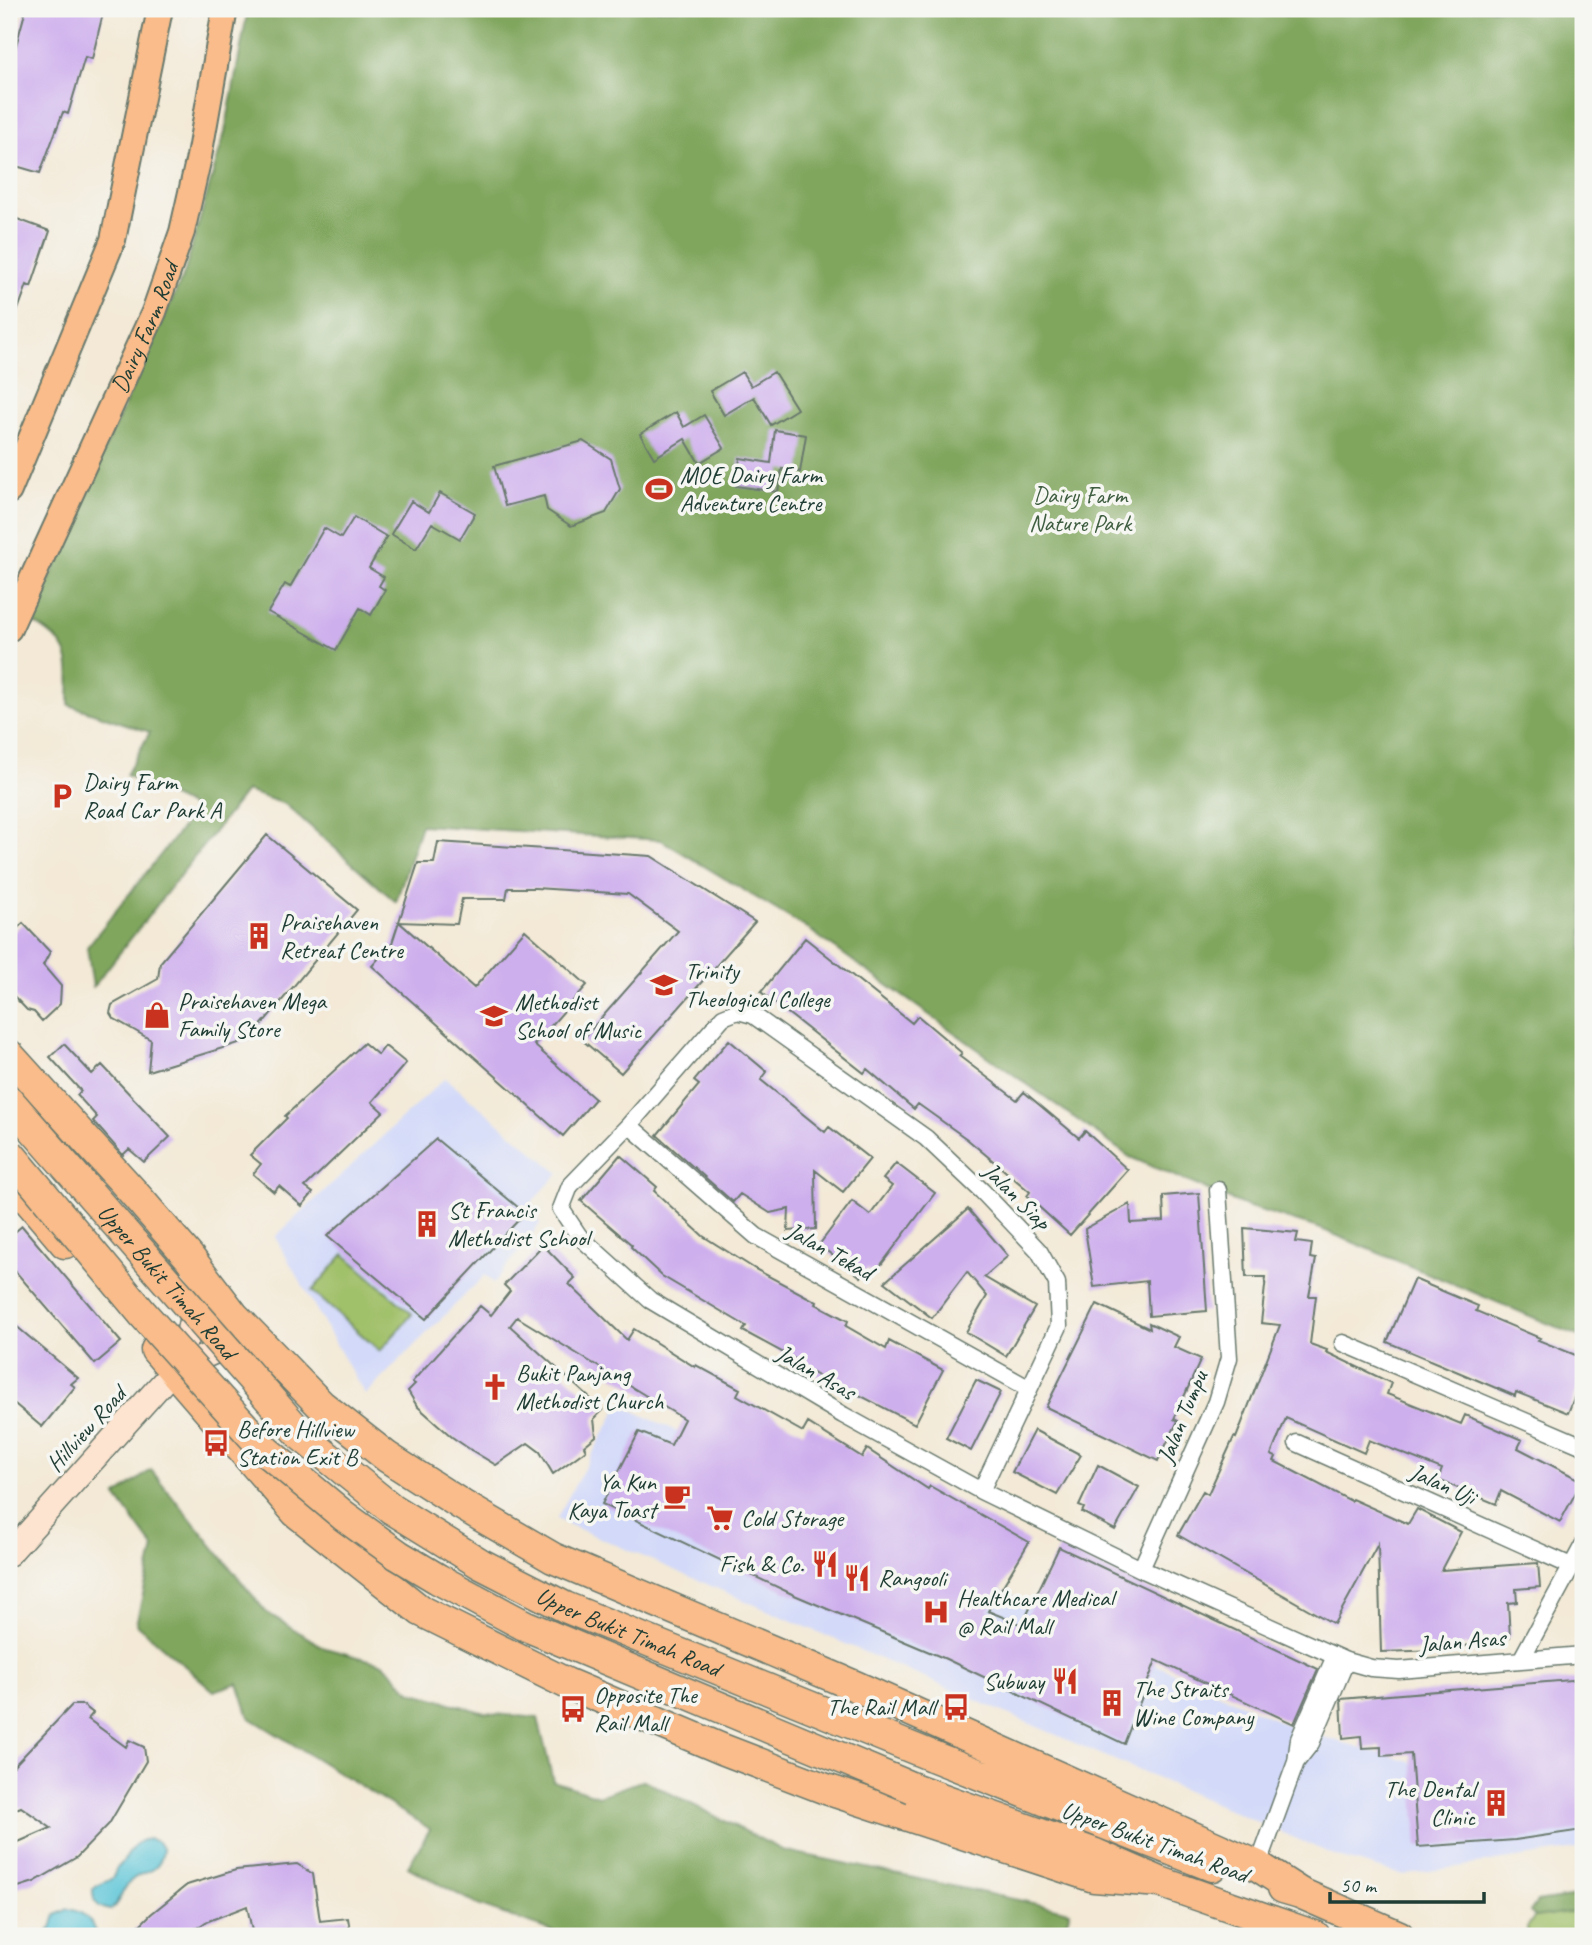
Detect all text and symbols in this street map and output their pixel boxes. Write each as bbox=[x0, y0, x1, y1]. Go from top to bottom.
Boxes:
street label: Dairy Farm Road bbox=[104, 255, 186, 397]
place label: MOE Dairy Farm Adventure Centre bbox=[680, 460, 824, 518]
sports icon: MOE Dairy Farm Adventure Centre bbox=[644, 474, 674, 504]
park label: Dairy Farm Nature Park bbox=[1029, 480, 1133, 538]
place label: Dairy Farm Road Car Park A bbox=[83, 767, 222, 825]
parking icon: Dairy Farm Road Car Park A bbox=[47, 781, 77, 811]
place label: Praisehaven Retreat Centre bbox=[280, 907, 405, 965]
building icon: Praisehaven Retreat Centre bbox=[244, 921, 274, 951]
place label: Trinity Theological College bbox=[685, 956, 832, 1014]
school or university icon: Trinity Theological College bbox=[649, 970, 679, 1000]
place label: Praisehaven Mega Family Store bbox=[178, 986, 327, 1044]
place label: Methodist School of Music bbox=[515, 987, 642, 1045]
shop icon: Praisehaven Mega Family Store bbox=[142, 1000, 172, 1030]
school or university icon: Methodist School of Music bbox=[479, 1001, 509, 1031]
street label: Jalan Siap bbox=[976, 1155, 1059, 1238]
place label: St Francis Methodist School bbox=[448, 1195, 593, 1253]
street label: Upper Bukit Timah Road bbox=[91, 1198, 245, 1368]
building icon: St Francis Methodist School bbox=[412, 1209, 442, 1239]
street label: Jalan Tekad bbox=[781, 1215, 882, 1289]
street label: Jalan Asas bbox=[770, 1337, 863, 1408]
place label: Bukit Panjang Methodist Church bbox=[516, 1358, 664, 1416]
street label: Jalan Tumpu bbox=[1150, 1364, 1215, 1469]
church icon: Bukit Panjang Methodist Church bbox=[480, 1372, 510, 1402]
street label: Hillview Road bbox=[40, 1377, 135, 1478]
place label: Before Hillview Station Exit B bbox=[237, 1414, 359, 1472]
bus stop icon: Before Hillview Station Exit B bbox=[201, 1428, 231, 1458]
street label: Jalan Uji bbox=[1405, 1456, 1484, 1513]
place label: Ya Kun Kaya Toast bbox=[567, 1467, 659, 1525]
cafe icon: Ya Kun Kaya Toast bbox=[662, 1481, 692, 1511]
supermarket icon: Cold Storage bbox=[705, 1503, 735, 1533]
place label: Cold Storage bbox=[741, 1503, 845, 1533]
place label: Fish & Co. bbox=[720, 1549, 804, 1579]
restaurant icon: Fish & Co. bbox=[810, 1549, 840, 1579]
restaurant icon: Rangooli bbox=[842, 1563, 872, 1593]
place label: Rangooli bbox=[878, 1563, 948, 1593]
street label: Upper Bukit Timah Road bbox=[531, 1580, 728, 1685]
place label: Healthcare Medical @ Rail Mall bbox=[957, 1583, 1117, 1641]
hospital icon: Healthcare Medical @ Rail Mall bbox=[921, 1597, 951, 1627]
street label: Jalan Asas bbox=[1417, 1622, 1509, 1660]
place label: Subway bbox=[984, 1666, 1046, 1696]
restaurant icon: Subway bbox=[1050, 1666, 1080, 1696]
place label: The Straits Wine Company bbox=[1133, 1674, 1255, 1732]
place label: Opposite The Rail Mall bbox=[594, 1680, 699, 1738]
building icon: The Straits Wine Company bbox=[1097, 1688, 1127, 1718]
place label: The Rail Mall bbox=[827, 1692, 939, 1722]
bus stop icon: The Rail Mall bbox=[941, 1692, 971, 1722]
bus stop icon: Opposite The Rail Mall bbox=[558, 1694, 588, 1724]
place label: The Dental Clinic bbox=[1384, 1774, 1479, 1832]
building icon: The Dental Clinic bbox=[1481, 1788, 1511, 1818]
street label: Upper Bukit Timah Road bbox=[1058, 1794, 1256, 1891]
scale bar bbox=[1330, 1861, 1484, 1905]
text: 50 m bbox=[1340, 1872, 1378, 1898]

